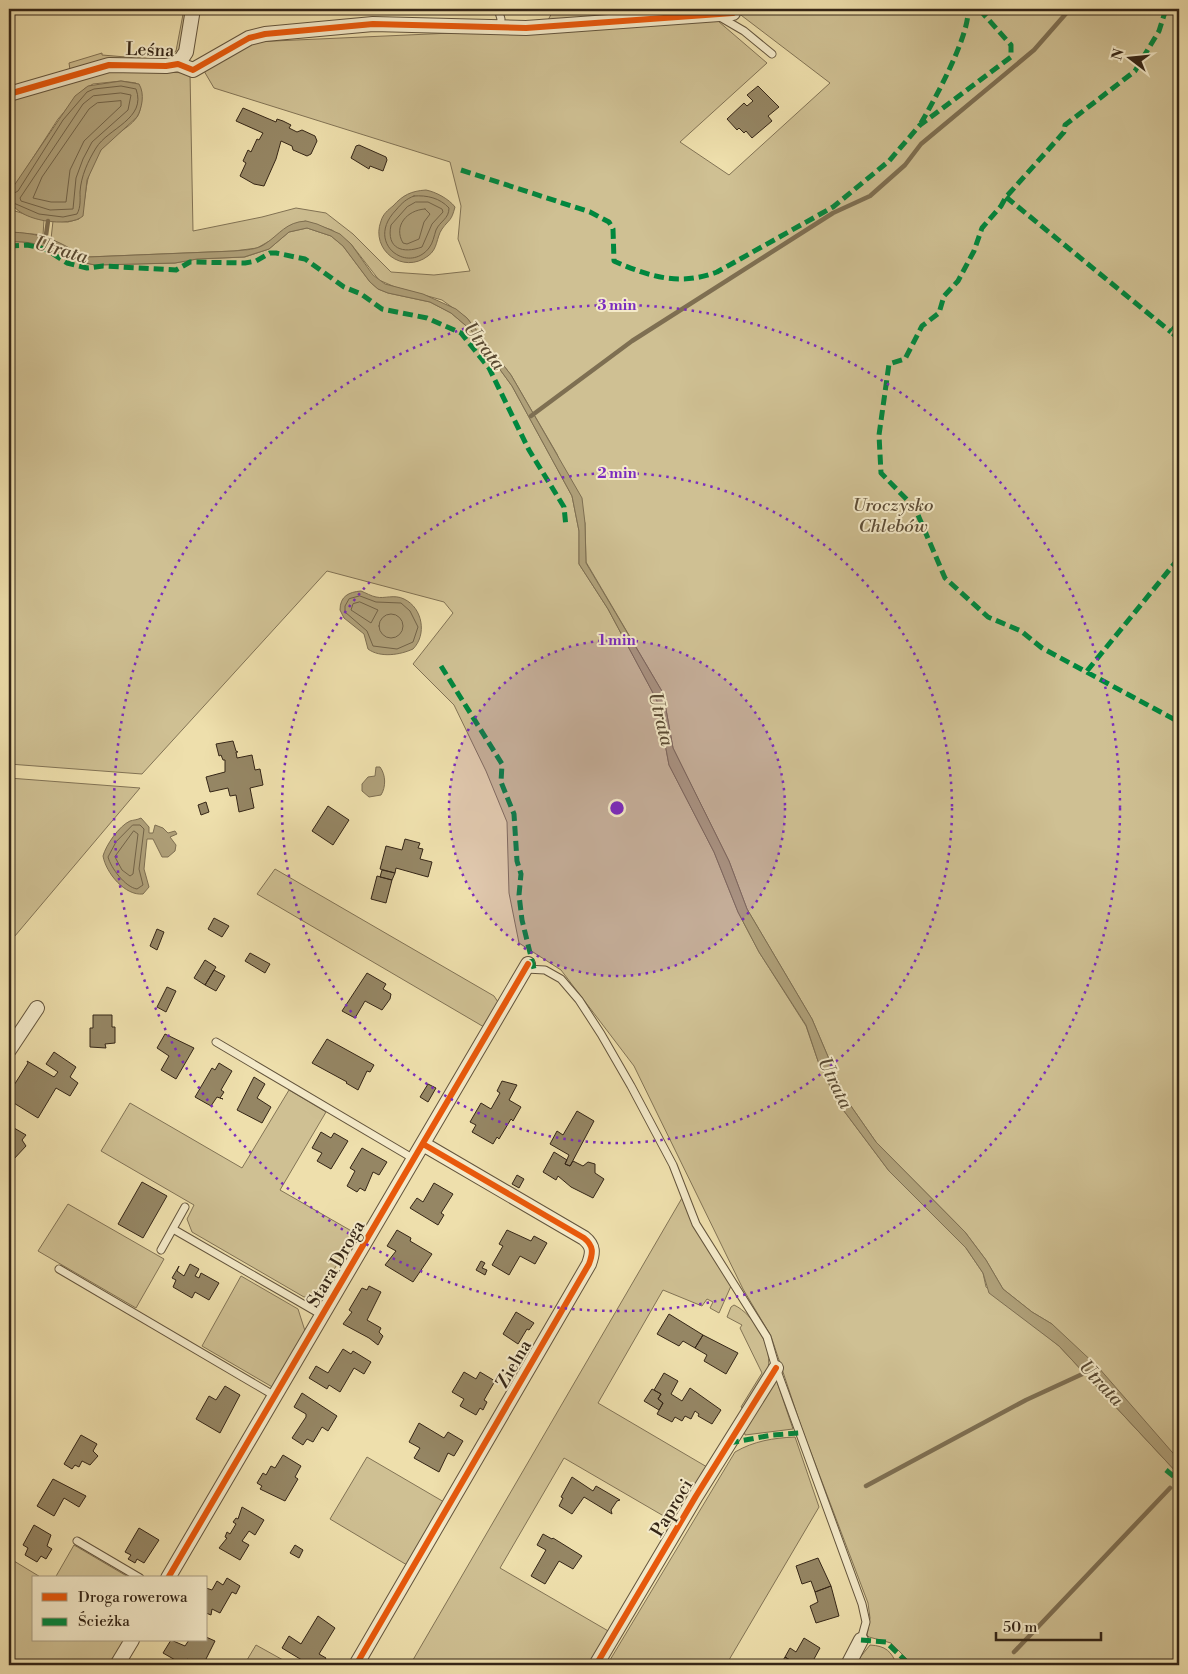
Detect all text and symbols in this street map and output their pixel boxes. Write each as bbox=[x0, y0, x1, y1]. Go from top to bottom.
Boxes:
north arrow bbox=[1106, 32, 1156, 82]
street label: Leśna bbox=[125, 38, 176, 62]
text: N bbox=[1108, 47, 1129, 62]
water label: Utrata bbox=[31, 231, 91, 269]
text: 3 min bbox=[597, 296, 637, 315]
water label: Utrata bbox=[458, 317, 510, 376]
text: 2 min bbox=[597, 464, 637, 483]
park label: Uroczysko Chlebów bbox=[852, 494, 934, 538]
text: 1 min bbox=[598, 631, 636, 650]
water label: Utrata bbox=[643, 689, 679, 749]
centre of rings bbox=[608, 799, 626, 817]
water label: Utrata bbox=[812, 1053, 858, 1113]
street label: Stara Droga bbox=[302, 1216, 371, 1312]
street label: Zielna bbox=[491, 1335, 537, 1392]
water label: Utrata bbox=[1074, 1355, 1129, 1412]
street label: Paproci bbox=[646, 1475, 698, 1541]
legend bbox=[32, 1576, 208, 1642]
text: Droga rowerowa bbox=[78, 1588, 188, 1607]
scale bar bbox=[996, 1609, 1100, 1641]
text: Ścieżka bbox=[78, 1611, 130, 1631]
text: 50 m bbox=[1003, 1618, 1037, 1637]

